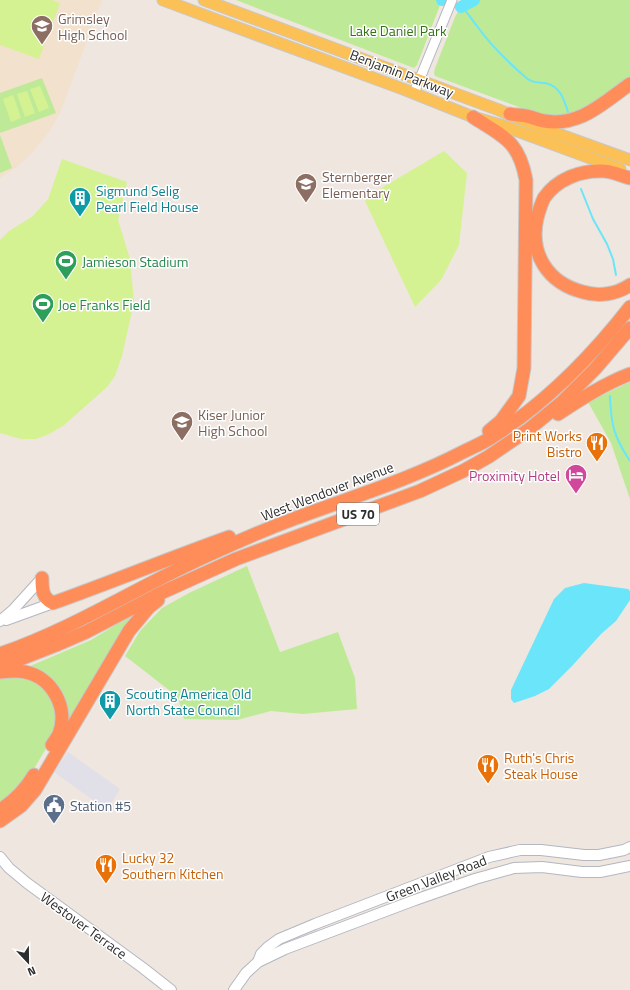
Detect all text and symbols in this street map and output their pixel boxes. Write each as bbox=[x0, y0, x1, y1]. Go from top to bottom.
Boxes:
place label: Grimsley High School bbox=[58, 8, 128, 45]
school or university icon: Grimsley High School bbox=[29, 13, 55, 46]
park label: Lake Daniel Park bbox=[349, 20, 447, 41]
street label: Benjamin Parkway bbox=[347, 44, 457, 103]
place label: Sternberger Elementary bbox=[322, 166, 392, 203]
school or university icon: Sternberger Elementary bbox=[293, 171, 319, 204]
place label: Sigmund Selig Pearl Field House bbox=[96, 180, 199, 217]
building icon: Sigmund Selig Pearl Field House bbox=[67, 185, 93, 218]
sports icon: Jamieson Stadium bbox=[53, 248, 79, 281]
place label: Jamieson Stadium bbox=[82, 251, 188, 272]
sports icon: Joe Franks Field bbox=[30, 291, 56, 324]
place label: Joe Franks Field bbox=[58, 294, 150, 315]
place label: Kiser Junior High School bbox=[198, 404, 268, 441]
school or university icon: Kiser Junior High School bbox=[169, 409, 195, 442]
place label: Print Works Bistro bbox=[513, 425, 582, 462]
restaurant icon: Print Works Bistro bbox=[584, 430, 610, 463]
street label: West Wendover Avenue bbox=[258, 456, 396, 526]
hotel icon: Proximity Hotel bbox=[563, 462, 589, 495]
place label: Proximity Hotel bbox=[469, 465, 560, 486]
road number: US 70 bbox=[337, 503, 379, 525]
place label: Scouting America Old North State Council bbox=[126, 683, 251, 720]
building icon: Scouting America Old North State Council bbox=[97, 688, 123, 721]
place label: Ruth's Chris Steak House bbox=[504, 747, 578, 784]
restaurant icon: Ruth's Chris Steak House bbox=[475, 752, 501, 785]
public building icon: Station #5 bbox=[41, 792, 67, 825]
place label: Station #5 bbox=[70, 795, 131, 816]
place label: Lucky 32 Southern Kitchen bbox=[122, 847, 224, 884]
street label: Green Valley Road bbox=[383, 849, 489, 907]
restaurant icon: Lucky 32 Southern Kitchen bbox=[93, 852, 119, 885]
street label: Westover Terrace bbox=[36, 886, 132, 964]
north arrow bbox=[8, 942, 48, 982]
text: N bbox=[25, 962, 38, 980]

